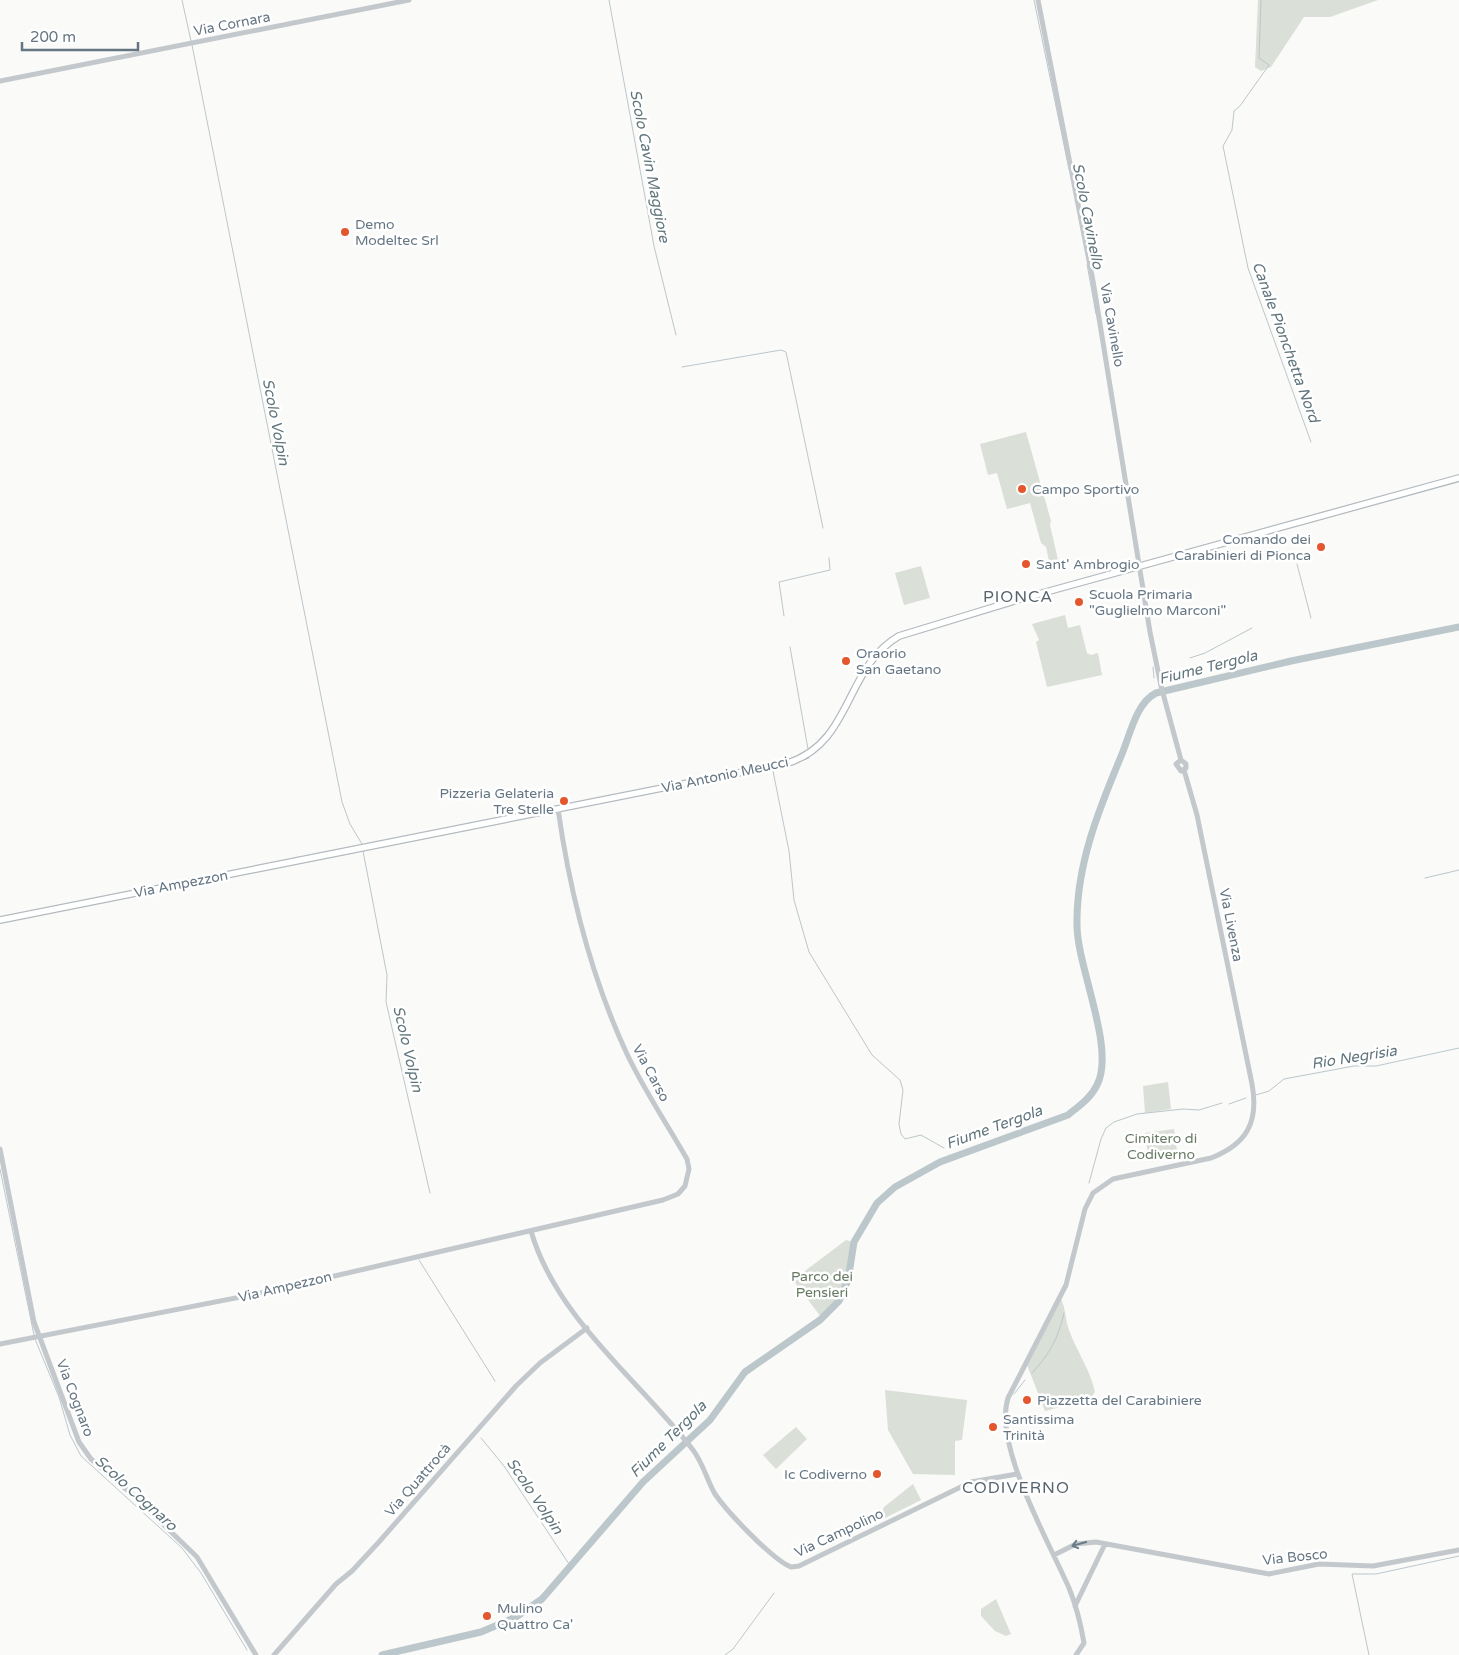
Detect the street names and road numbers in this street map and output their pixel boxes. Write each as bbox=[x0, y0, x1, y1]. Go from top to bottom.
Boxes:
street label: Via Cornara bbox=[192, 8, 272, 40]
street label: Via Cavinello bbox=[1096, 282, 1128, 368]
street label: Via Antonio Meucci bbox=[660, 753, 790, 797]
street label: Via Ampezzon bbox=[132, 867, 230, 901]
street label: Via Livenza bbox=[1216, 887, 1246, 963]
street label: Via Carso bbox=[629, 1041, 673, 1105]
street label: Via Ampezzon bbox=[237, 1268, 333, 1306]
street label: Via Cognaro bbox=[52, 1357, 98, 1439]
street label: Via Quattrocà bbox=[381, 1440, 455, 1520]
street label: Via Campolino bbox=[792, 1505, 886, 1561]
street label: Via Bosco bbox=[1262, 1545, 1328, 1569]

